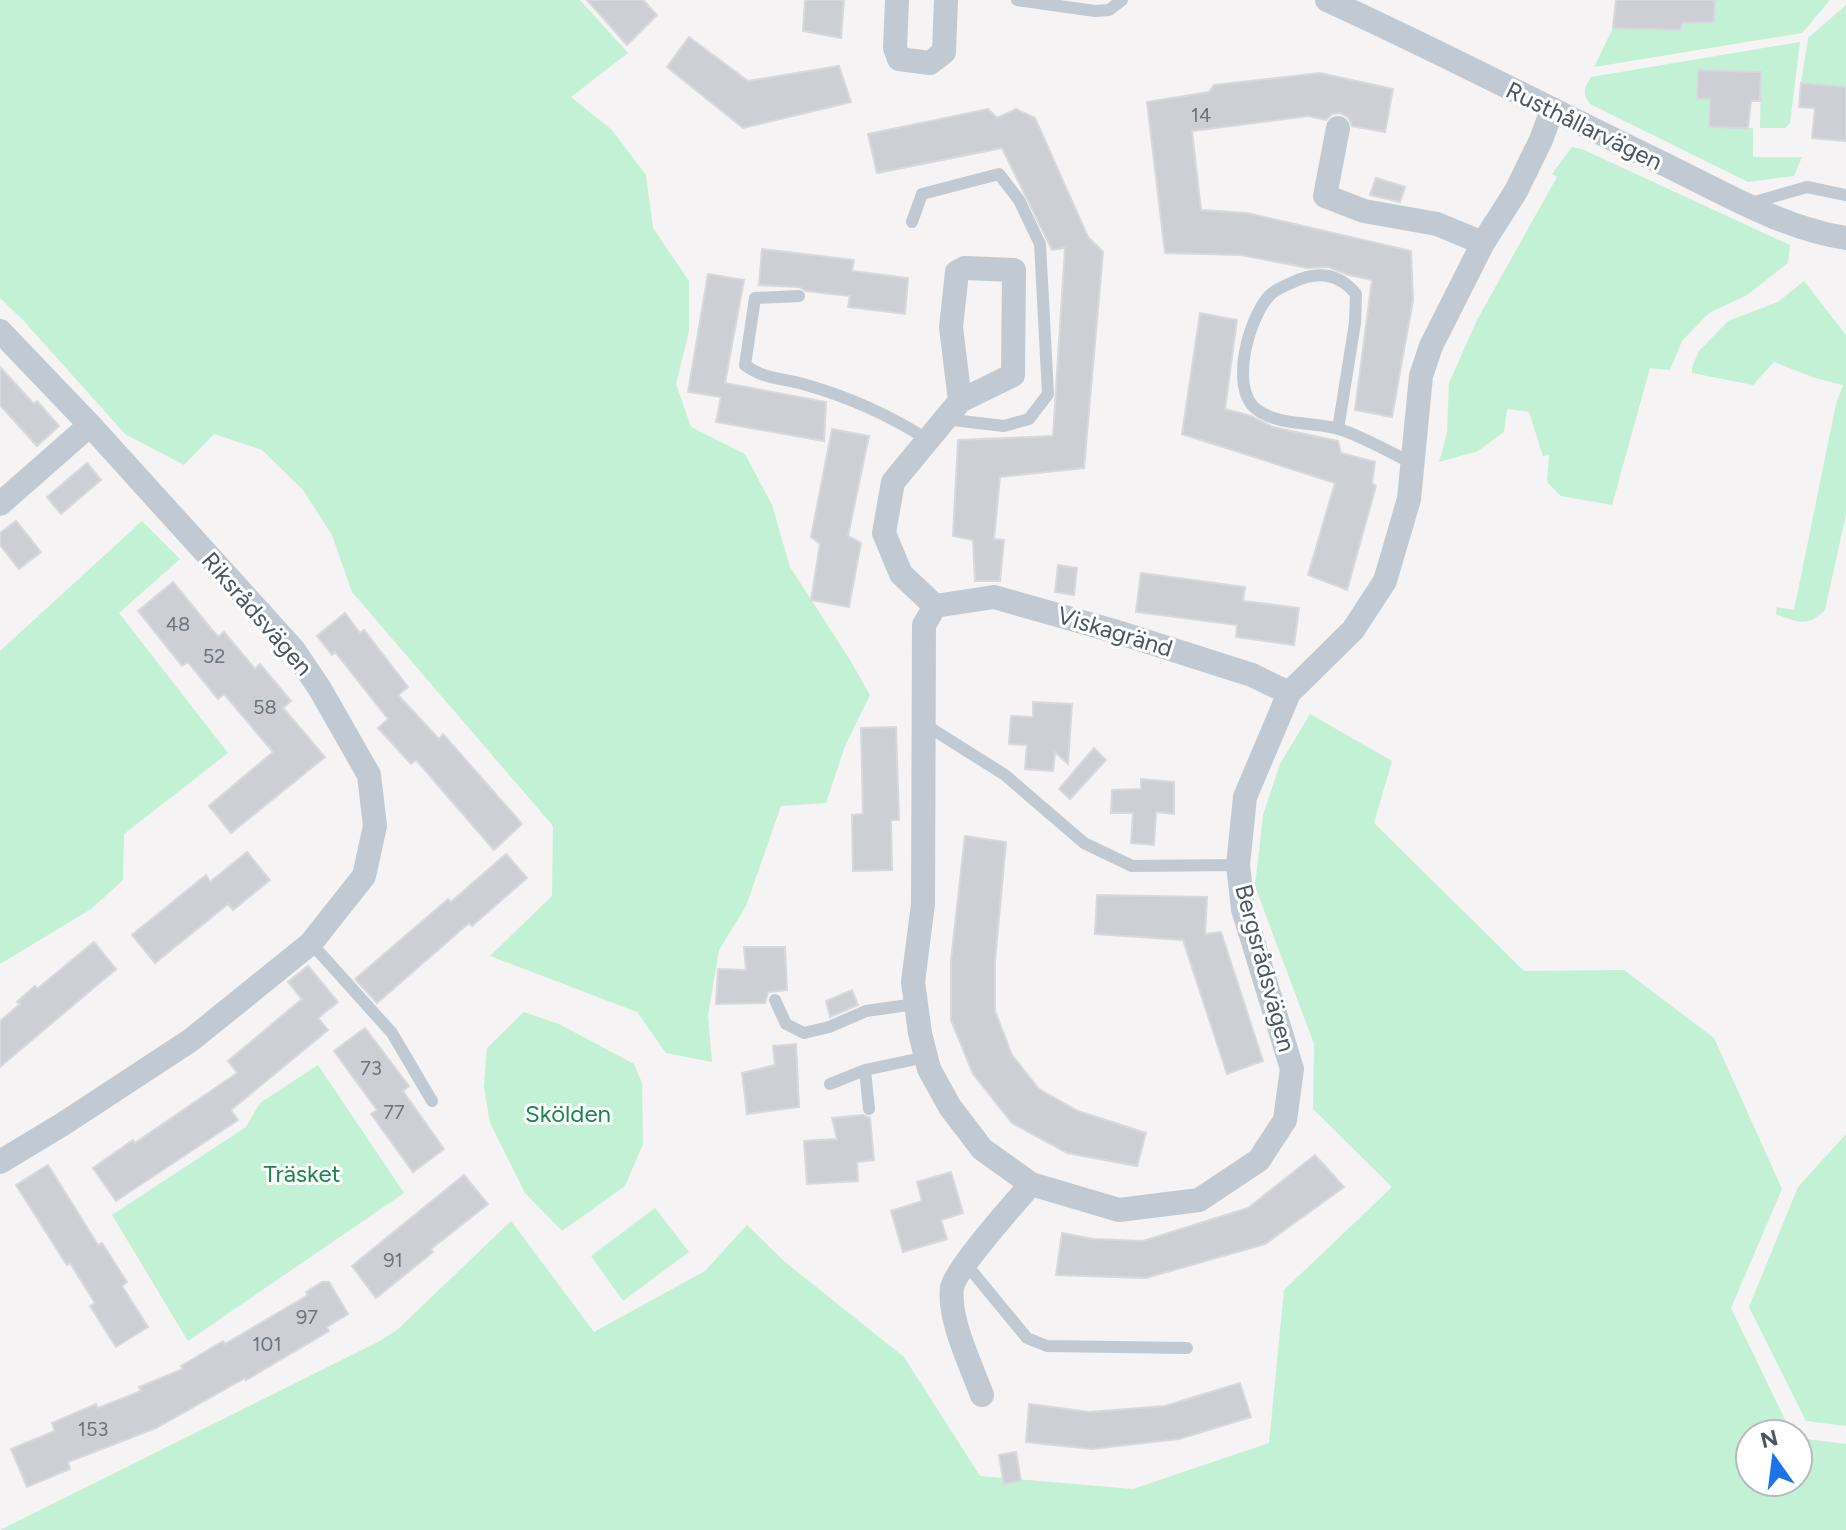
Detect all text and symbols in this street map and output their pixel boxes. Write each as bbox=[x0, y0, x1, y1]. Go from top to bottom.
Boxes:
street label: Rusthållarvägen bbox=[1501, 75, 1667, 176]
house number: 14 bbox=[1191, 103, 1211, 127]
street label: Riksrådsvägen bbox=[196, 546, 319, 681]
street label: Viskagränd bbox=[1054, 600, 1176, 663]
house number: 48 bbox=[166, 612, 190, 636]
house number: 52 bbox=[203, 644, 225, 668]
house number: 58 bbox=[253, 695, 277, 719]
street label: Bergsrådsvägen bbox=[1229, 881, 1302, 1055]
house number: 73 bbox=[360, 1056, 382, 1080]
park label: Skölden bbox=[525, 1099, 611, 1128]
house number: 77 bbox=[383, 1100, 405, 1124]
park label: Träsket bbox=[263, 1159, 341, 1188]
house number: 91 bbox=[383, 1248, 403, 1272]
house number: 97 bbox=[296, 1305, 318, 1329]
house number: 101 bbox=[252, 1332, 282, 1356]
house number: 153 bbox=[78, 1417, 108, 1441]
north arrow bbox=[1734, 1418, 1814, 1498]
text: N bbox=[1758, 1424, 1781, 1454]

